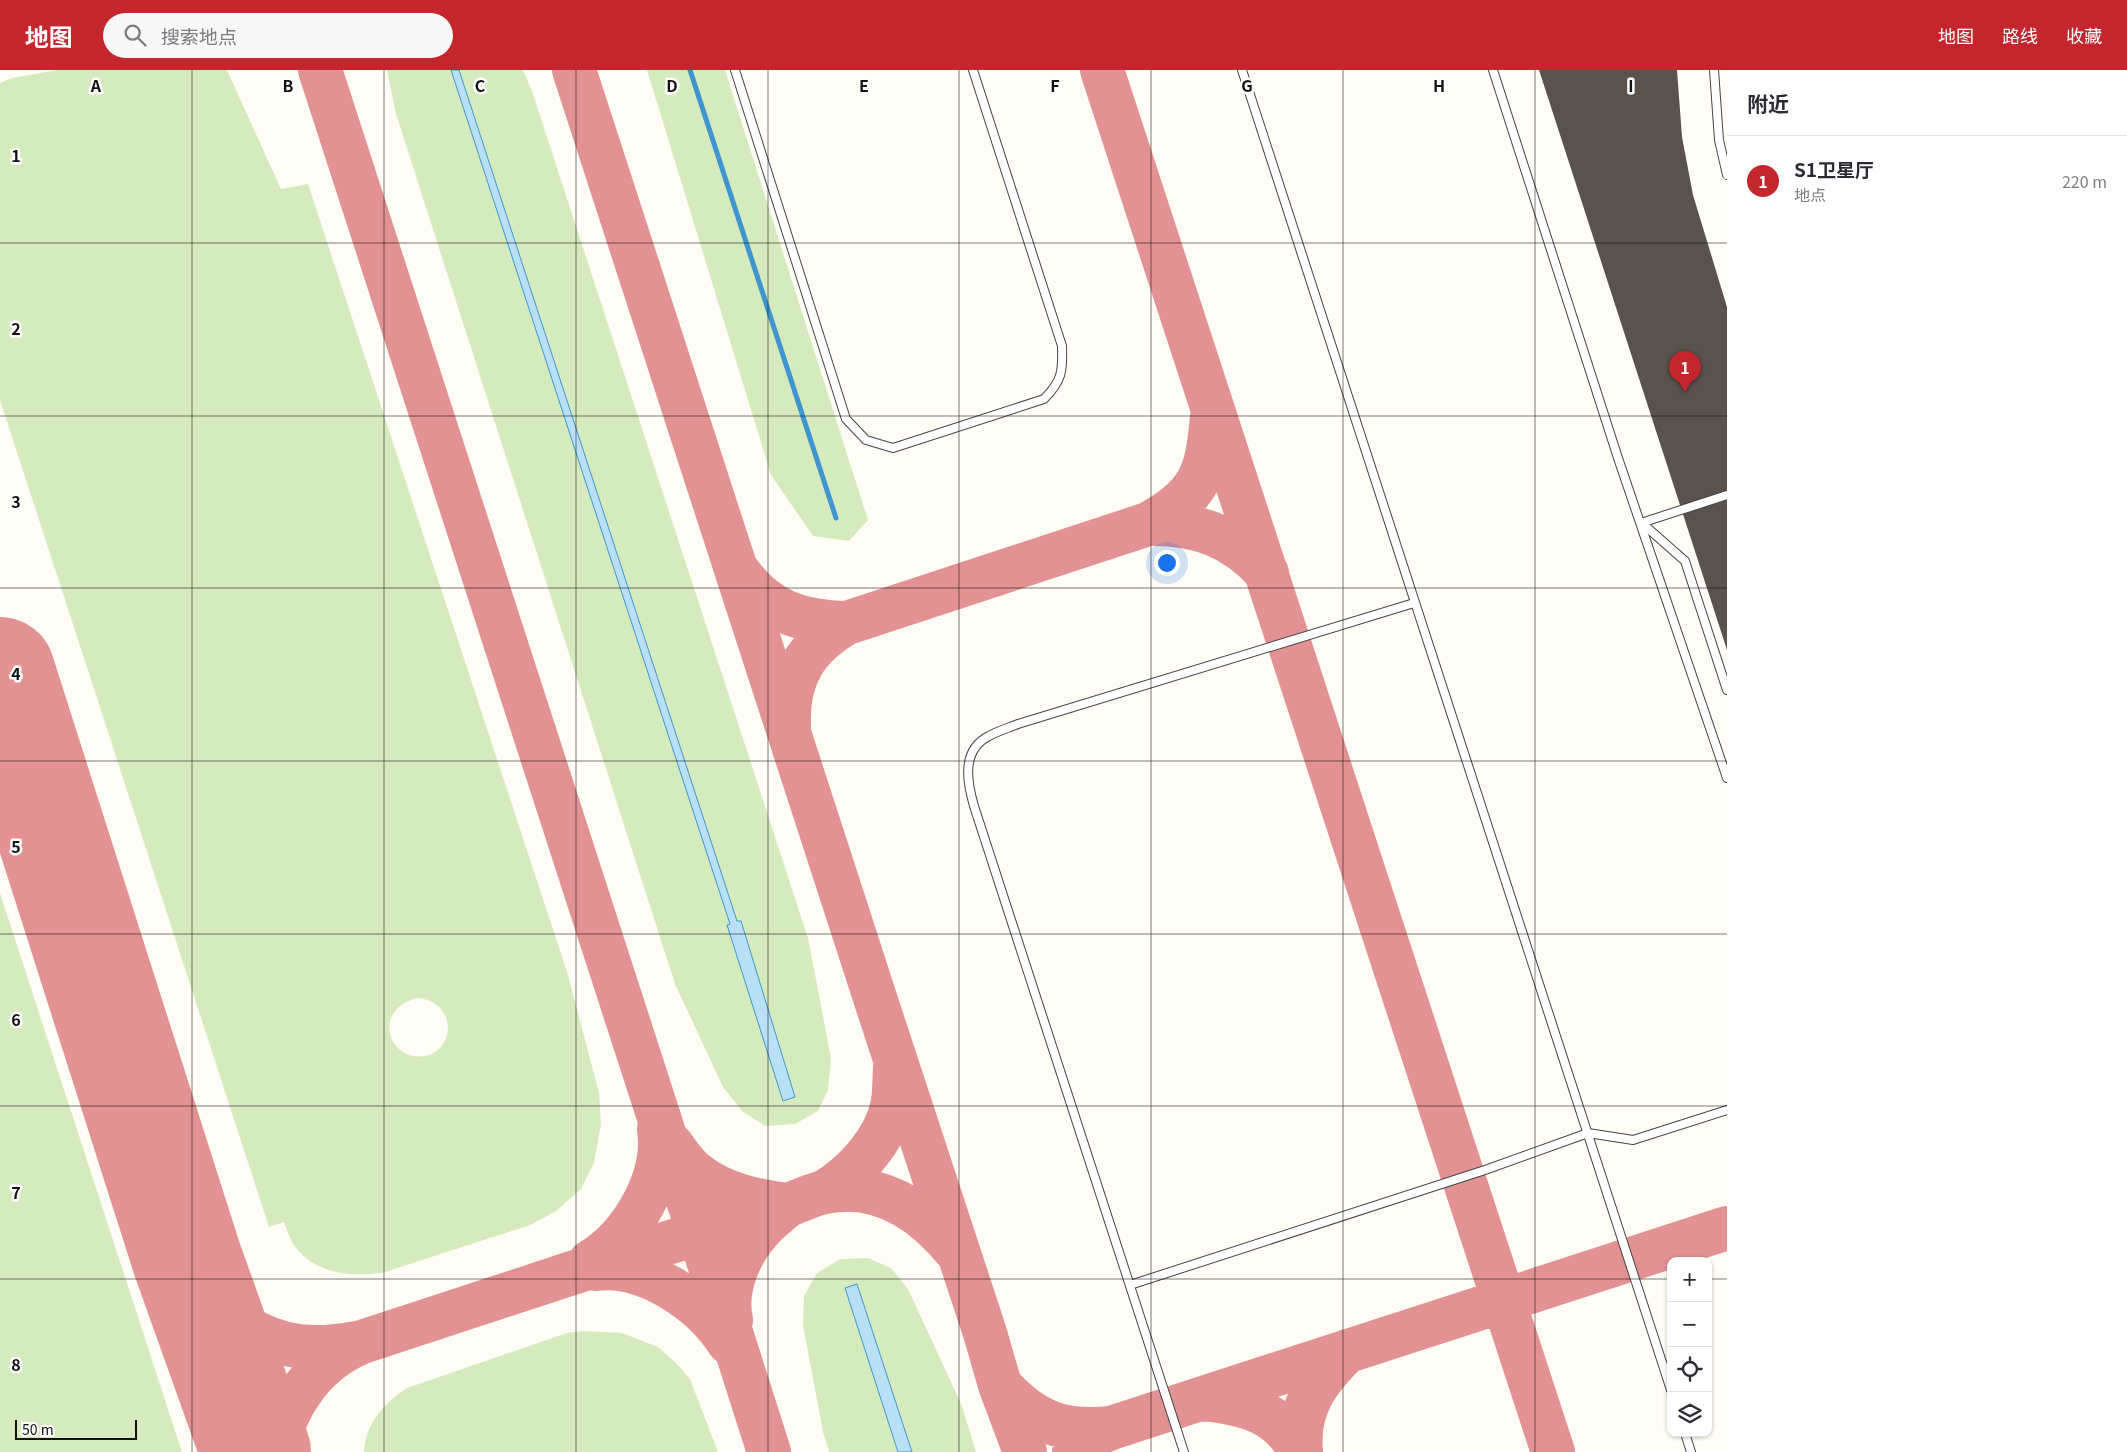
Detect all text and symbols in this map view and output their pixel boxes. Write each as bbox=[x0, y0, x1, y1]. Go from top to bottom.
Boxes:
search box bbox=[103, 13, 453, 58]
text: 地图 bbox=[25, 18, 73, 53]
icon: search bbox=[121, 21, 149, 49]
text: 搜索地点 bbox=[161, 22, 237, 49]
text: 地图 bbox=[1938, 22, 1974, 48]
text: 路线 bbox=[2002, 22, 2038, 48]
text: 收藏 bbox=[2066, 22, 2102, 48]
text: A bbox=[90, 73, 102, 97]
text: B bbox=[283, 73, 294, 97]
text: C bbox=[475, 73, 486, 97]
text: D bbox=[666, 73, 678, 97]
text: E bbox=[859, 73, 869, 97]
text: F bbox=[1050, 73, 1060, 97]
text: G bbox=[1241, 73, 1253, 97]
text: H bbox=[1433, 73, 1445, 97]
text: I bbox=[1628, 73, 1634, 97]
text: 附近 bbox=[1747, 88, 1789, 118]
text: 1 bbox=[11, 143, 21, 167]
text: S1卫星厅 bbox=[1794, 155, 1874, 182]
text: 1 bbox=[1758, 169, 1768, 193]
text: 220 m bbox=[2062, 169, 2107, 193]
text: 地点 bbox=[1794, 182, 1826, 206]
text: 2 bbox=[11, 316, 21, 340]
pin: 1 bbox=[1669, 351, 1701, 392]
text: 3 bbox=[11, 489, 21, 513]
your location bbox=[1154, 550, 1180, 576]
text: 4 bbox=[11, 661, 21, 685]
text: 5 bbox=[11, 834, 21, 858]
text: 6 bbox=[11, 1007, 21, 1031]
text: 7 bbox=[11, 1180, 21, 1204]
map controls bbox=[1667, 1257, 1712, 1437]
button: + bbox=[1667, 1257, 1712, 1302]
button: − bbox=[1667, 1302, 1712, 1347]
button: locate bbox=[1667, 1347, 1712, 1392]
text: 8 bbox=[11, 1352, 21, 1376]
button: layers bbox=[1667, 1392, 1712, 1437]
scale bar bbox=[15, 1417, 138, 1440]
text: 50 m bbox=[22, 1419, 54, 1439]

